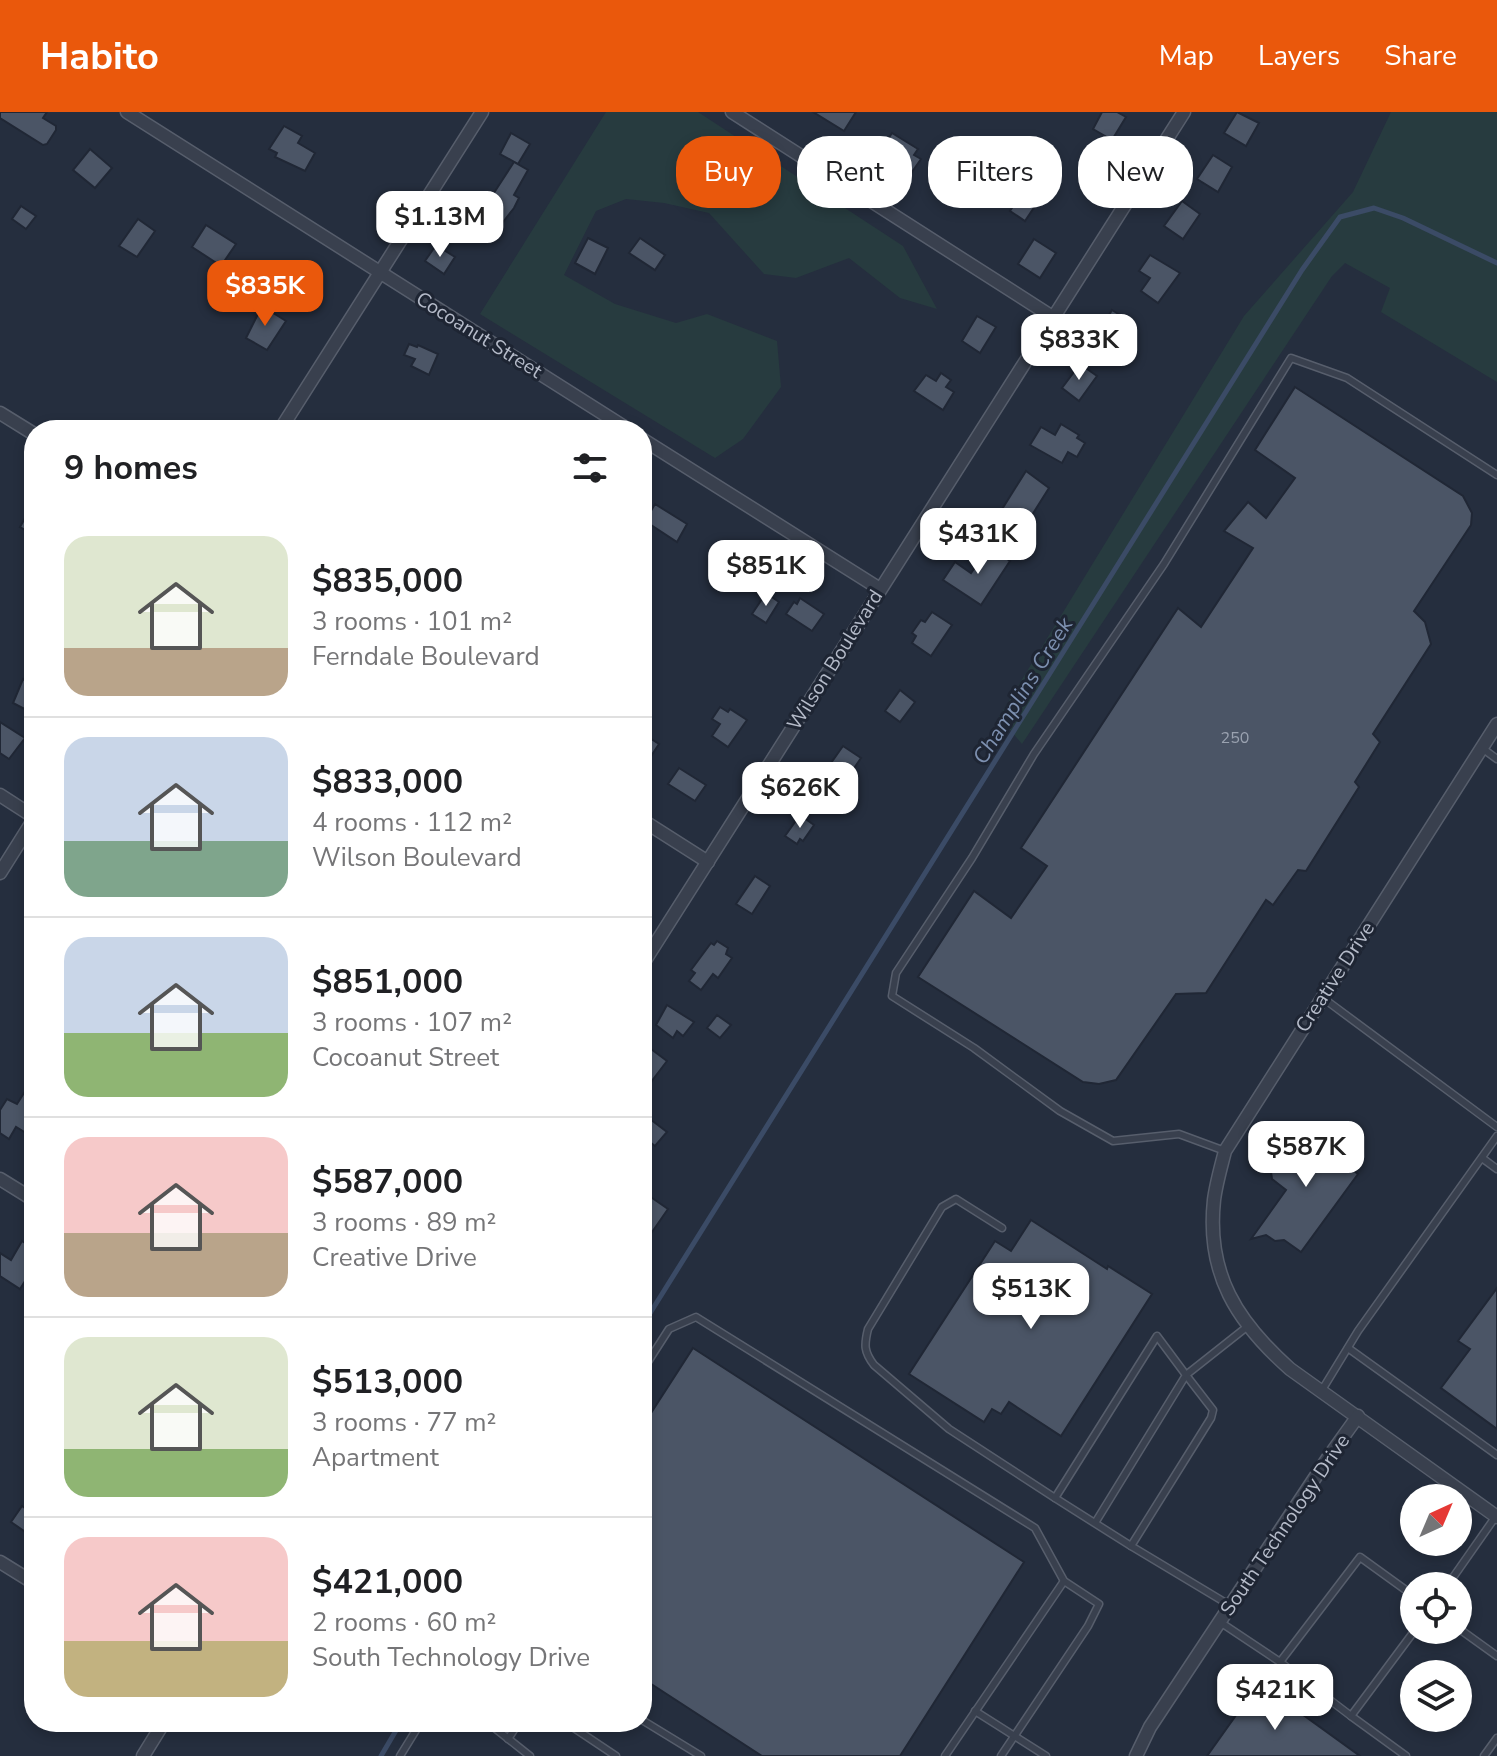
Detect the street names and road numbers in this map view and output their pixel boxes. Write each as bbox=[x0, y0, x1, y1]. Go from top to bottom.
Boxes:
street label: Cocoanut Street bbox=[411, 285, 548, 385]
street label: Wilson Boulevard bbox=[781, 584, 889, 736]
street label: Creative Drive bbox=[1289, 916, 1381, 1038]
street label: South Technology Drive bbox=[1214, 1429, 1356, 1621]

